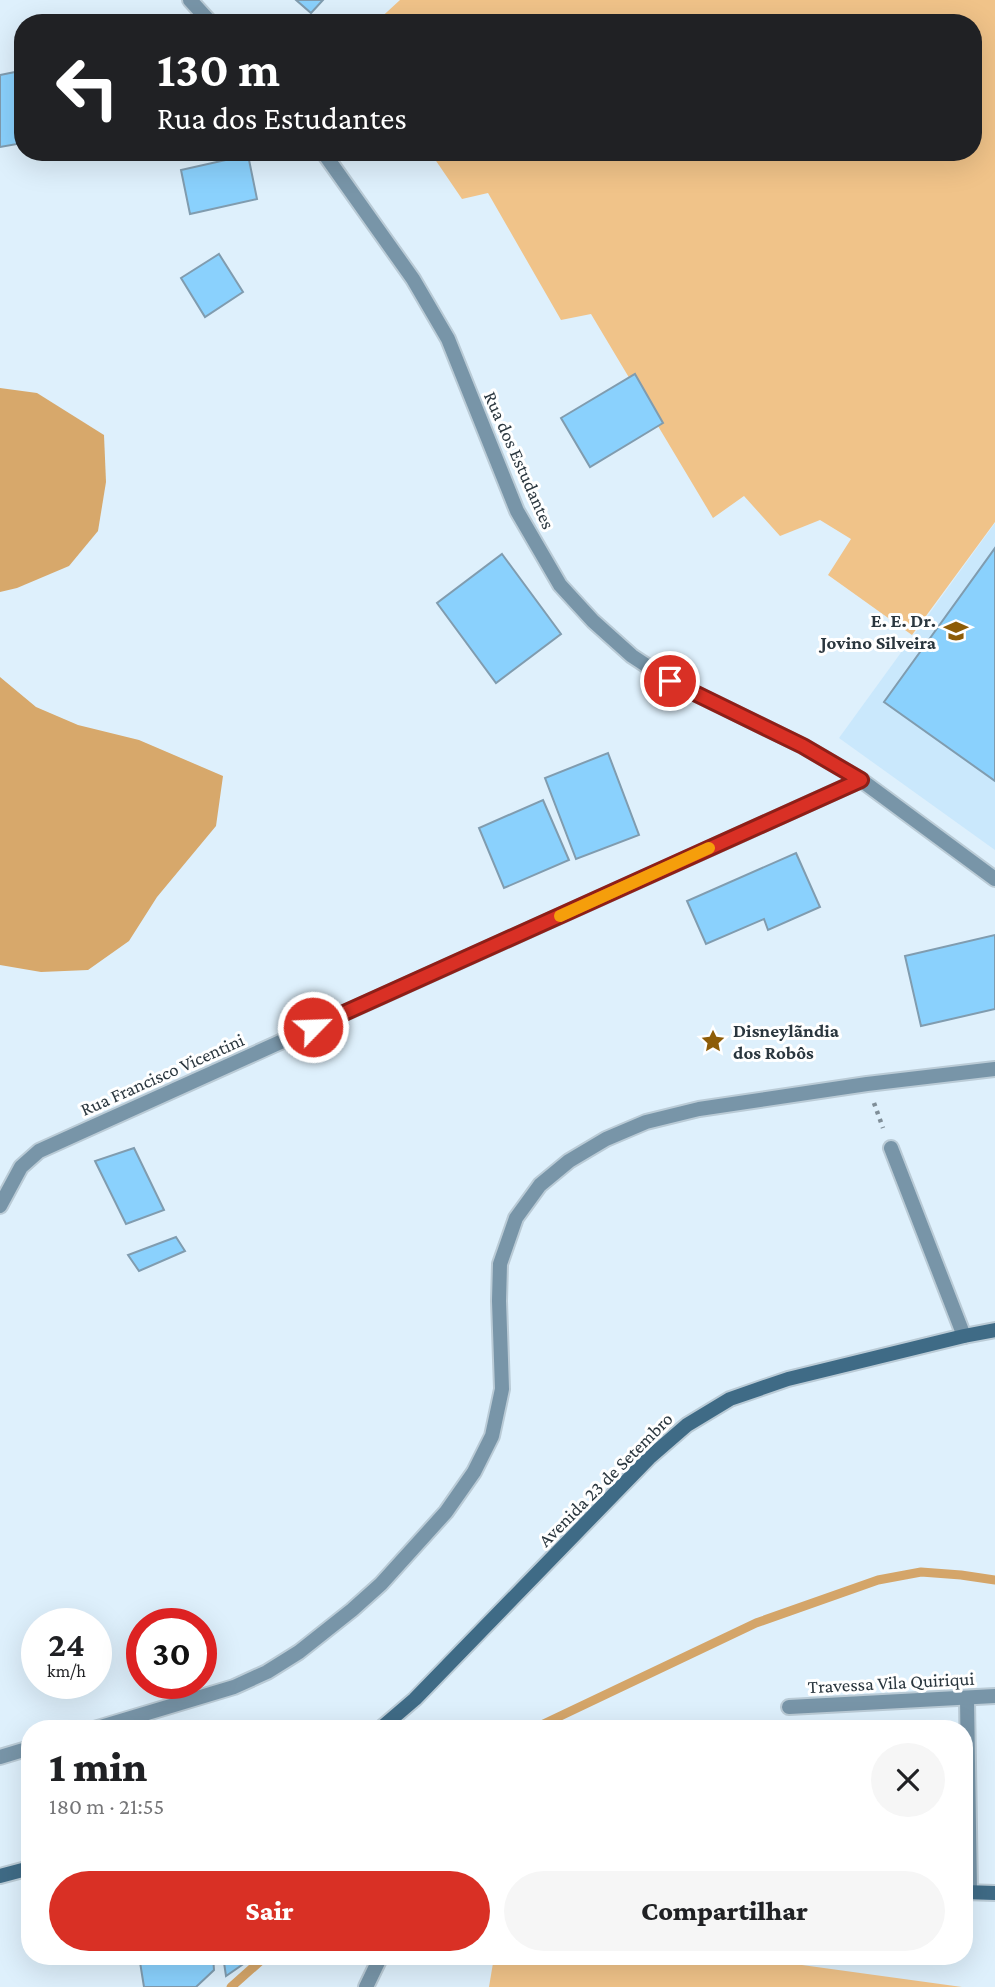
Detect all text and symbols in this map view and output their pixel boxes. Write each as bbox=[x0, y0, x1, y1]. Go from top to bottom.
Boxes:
icon: left bbox=[42, 42, 133, 133]
text: 130 m bbox=[157, 42, 280, 97]
text: Rua dos Estudantes bbox=[157, 100, 407, 136]
street label: Rua dos Estudantes bbox=[480, 388, 559, 532]
place label: E. E. Dr. Jovino Silveira bbox=[818, 610, 937, 653]
school or university icon: E. E. Dr. Jovino Silveira bbox=[942, 617, 970, 645]
pin bbox=[640, 651, 700, 711]
icon: arrive bbox=[651, 662, 689, 700]
position arrow bbox=[276, 990, 350, 1064]
place label: Disneylãndia dos Robôs bbox=[733, 1020, 840, 1063]
place icon: Disneylãndia dos Robôs bbox=[699, 1027, 727, 1055]
street label: Rua Francisco Vicentini bbox=[77, 1029, 247, 1120]
street label: Avenida 23 de Setembro bbox=[534, 1408, 677, 1551]
speed limit sign: 30 bbox=[126, 1608, 217, 1699]
text: 24 bbox=[48, 1625, 85, 1664]
text: km/h bbox=[47, 1661, 86, 1681]
street label: Travessa Vila Quiriqui bbox=[807, 1668, 975, 1697]
text: 1 min bbox=[49, 1743, 147, 1790]
button: close bbox=[871, 1743, 945, 1817]
text: 180 m · 21:55 bbox=[49, 1793, 164, 1819]
button: Sair bbox=[49, 1871, 490, 1951]
button: Compartilhar bbox=[504, 1871, 945, 1951]

